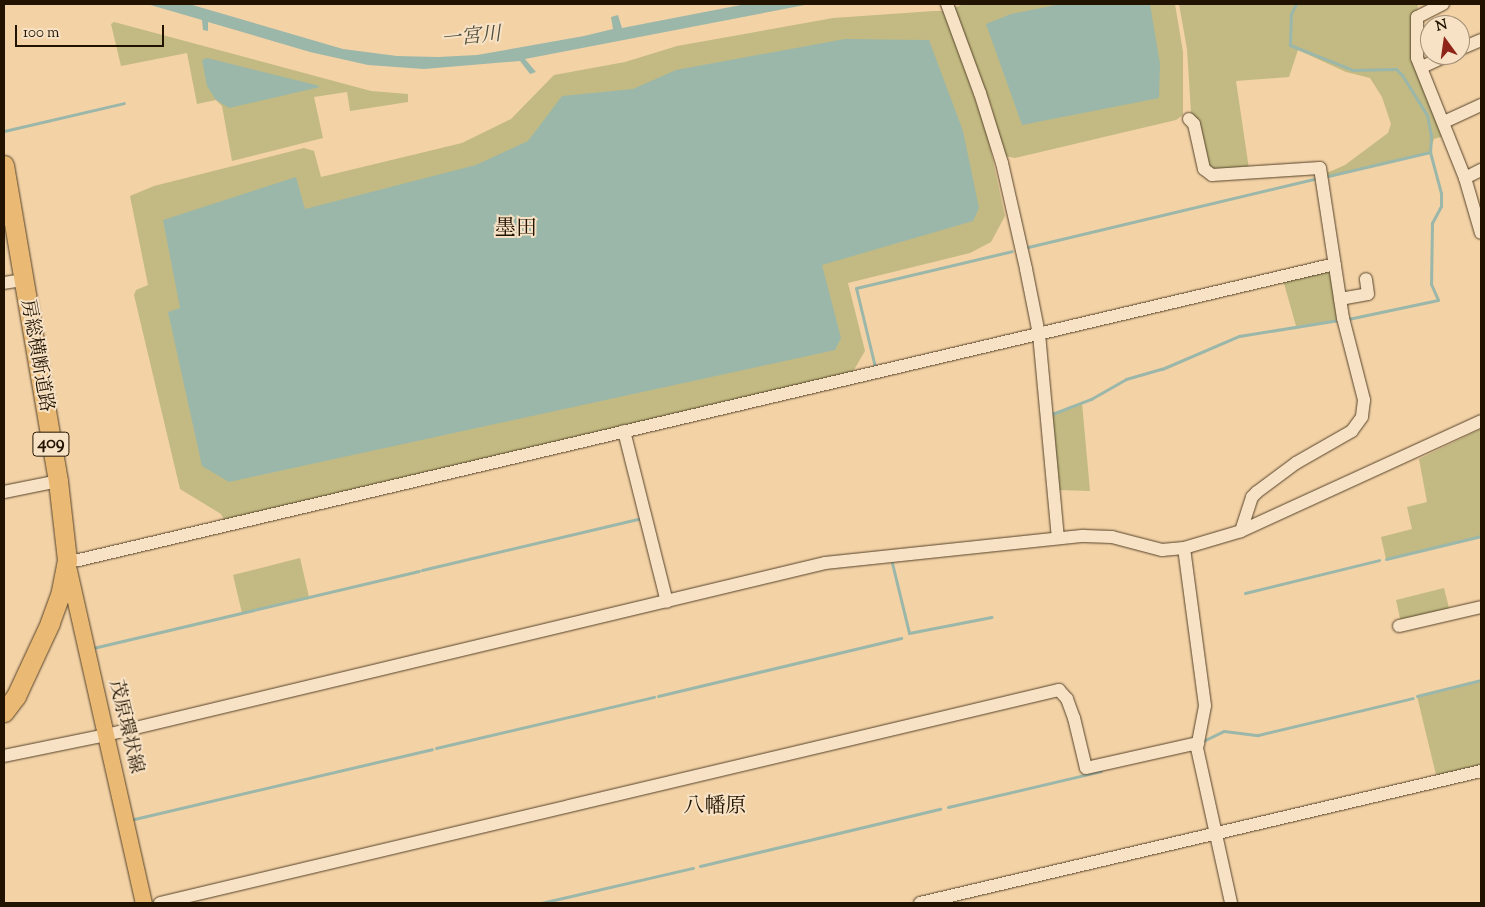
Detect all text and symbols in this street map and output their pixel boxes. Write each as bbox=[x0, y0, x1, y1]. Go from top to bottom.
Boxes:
scale bar bbox=[18, 15, 166, 47]
north arrow bbox=[1420, 15, 1470, 65]
text: N bbox=[1434, 15, 1449, 37]
text: 100 m bbox=[23, 23, 59, 44]
water label: 一宮川 bbox=[440, 23, 502, 53]
district label: 墨田 bbox=[495, 216, 537, 242]
street label: 房総横断道路 bbox=[15, 298, 57, 414]
road number: 409 bbox=[32, 428, 70, 459]
street label: 茂原環状線 bbox=[103, 678, 147, 776]
district label: 八幡原 bbox=[684, 794, 746, 820]

